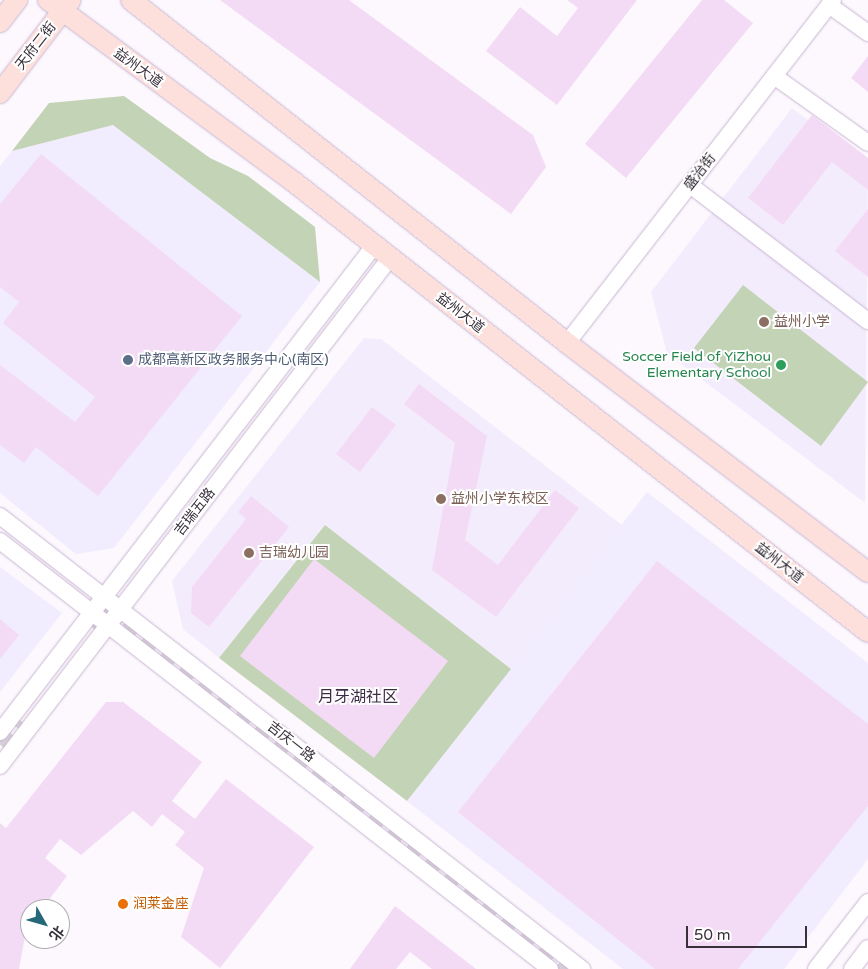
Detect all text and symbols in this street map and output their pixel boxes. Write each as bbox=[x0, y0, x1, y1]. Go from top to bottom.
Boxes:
street label: 天府二街 bbox=[12, 19, 60, 73]
street label: 益州大道 bbox=[110, 45, 166, 91]
street label: 盛治街 bbox=[680, 150, 720, 194]
street label: 益州大道 bbox=[433, 289, 487, 337]
place label: 益州小学 bbox=[774, 314, 830, 330]
marker: 益州小学 bbox=[758, 316, 770, 328]
place label: Soccer Field of YiZhou Elementary School bbox=[622, 349, 771, 382]
place label: 成都高新区政务服务中心(南区) bbox=[138, 352, 329, 368]
marker: 成都高新区政务服务中心(南区) bbox=[122, 354, 134, 366]
marker: Soccer Field of YiZhou Elementary School bbox=[775, 359, 787, 371]
street label: 吉瑞五路 bbox=[171, 485, 219, 539]
place label: 益州小学东校区 bbox=[451, 491, 549, 507]
marker: 益州小学东校区 bbox=[435, 493, 447, 505]
street label: 益州大道 bbox=[752, 539, 806, 587]
place label: 吉瑞幼儿园 bbox=[259, 545, 329, 561]
marker: 吉瑞幼儿园 bbox=[243, 547, 255, 559]
district label: 月牙湖社区 bbox=[318, 687, 398, 707]
street label: 吉庆一路 bbox=[264, 718, 318, 766]
place label: 润莱金座 bbox=[133, 896, 189, 912]
marker: 润莱金座 bbox=[117, 898, 129, 910]
north arrow bbox=[20, 899, 70, 949]
scale bar bbox=[688, 916, 809, 948]
text: 北 bbox=[45, 922, 67, 944]
text: 50 m bbox=[694, 926, 731, 944]

